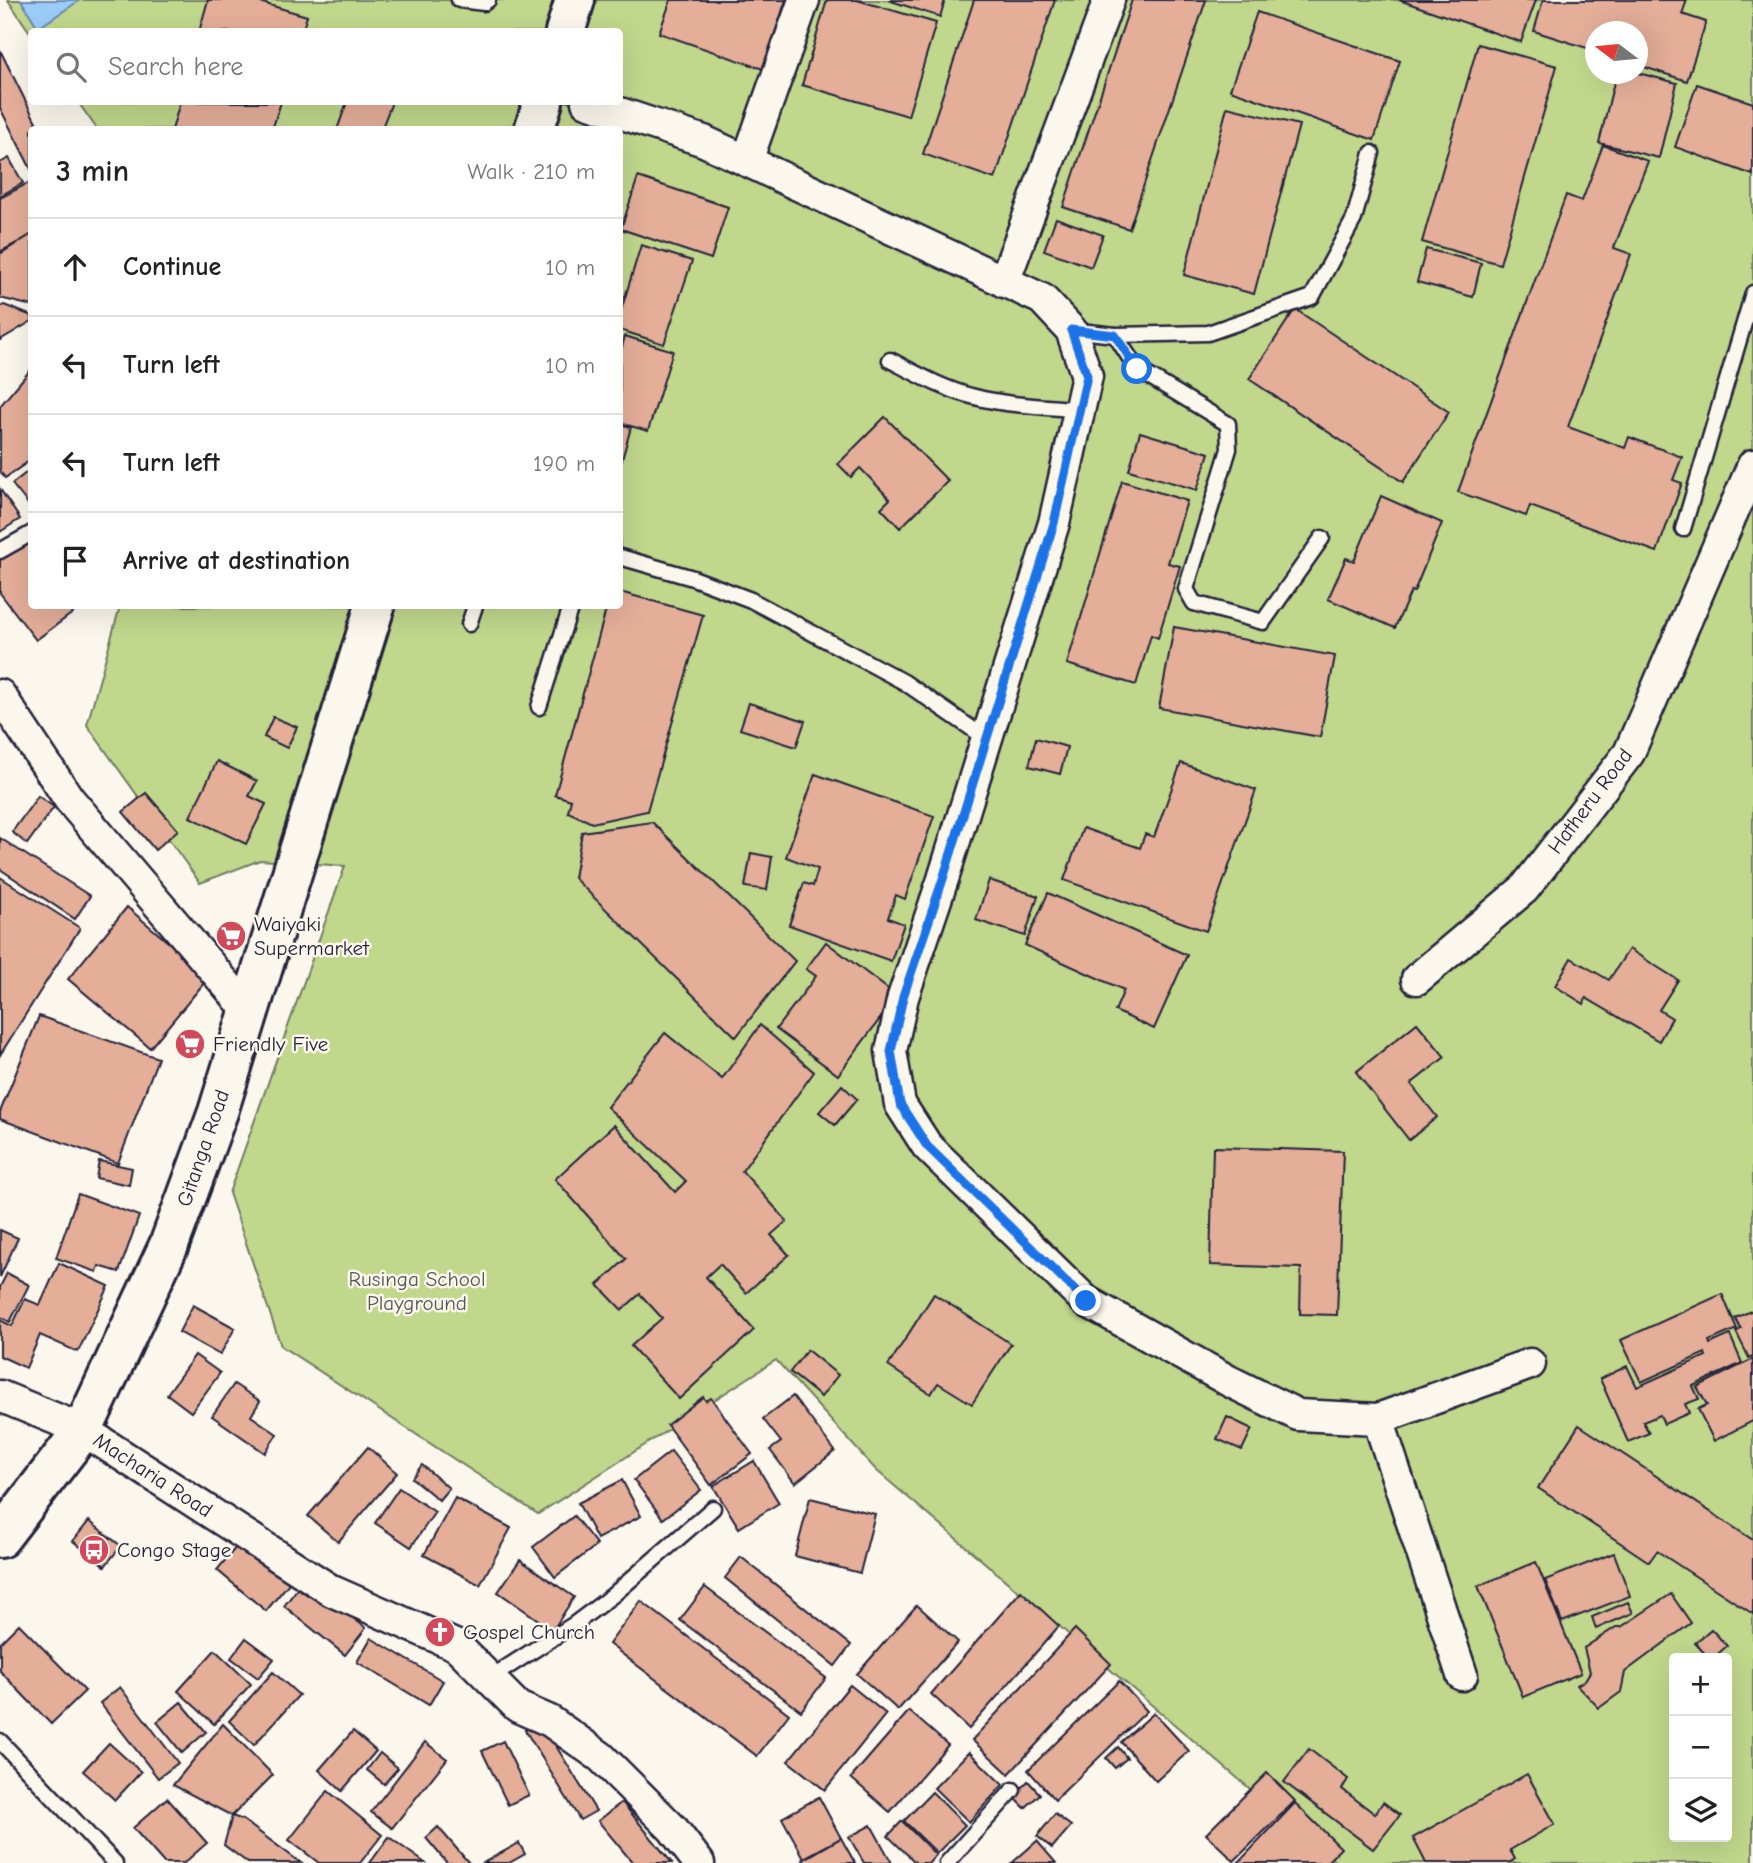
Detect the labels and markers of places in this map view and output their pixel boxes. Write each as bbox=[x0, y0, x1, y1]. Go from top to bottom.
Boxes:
place label: Waiyaki Supermarket bbox=[254, 912, 370, 960]
supermarket icon: Waiyaki Supermarket bbox=[214, 919, 248, 953]
supermarket icon: Friendly Five bbox=[173, 1027, 207, 1061]
place label: Friendly Five bbox=[213, 1032, 328, 1056]
bus stop icon: Congo Stage bbox=[77, 1533, 111, 1567]
place label: Congo Stage bbox=[117, 1538, 231, 1562]
church icon: Gospel Church bbox=[423, 1615, 457, 1649]
place label: Gospel Church bbox=[463, 1620, 595, 1644]

